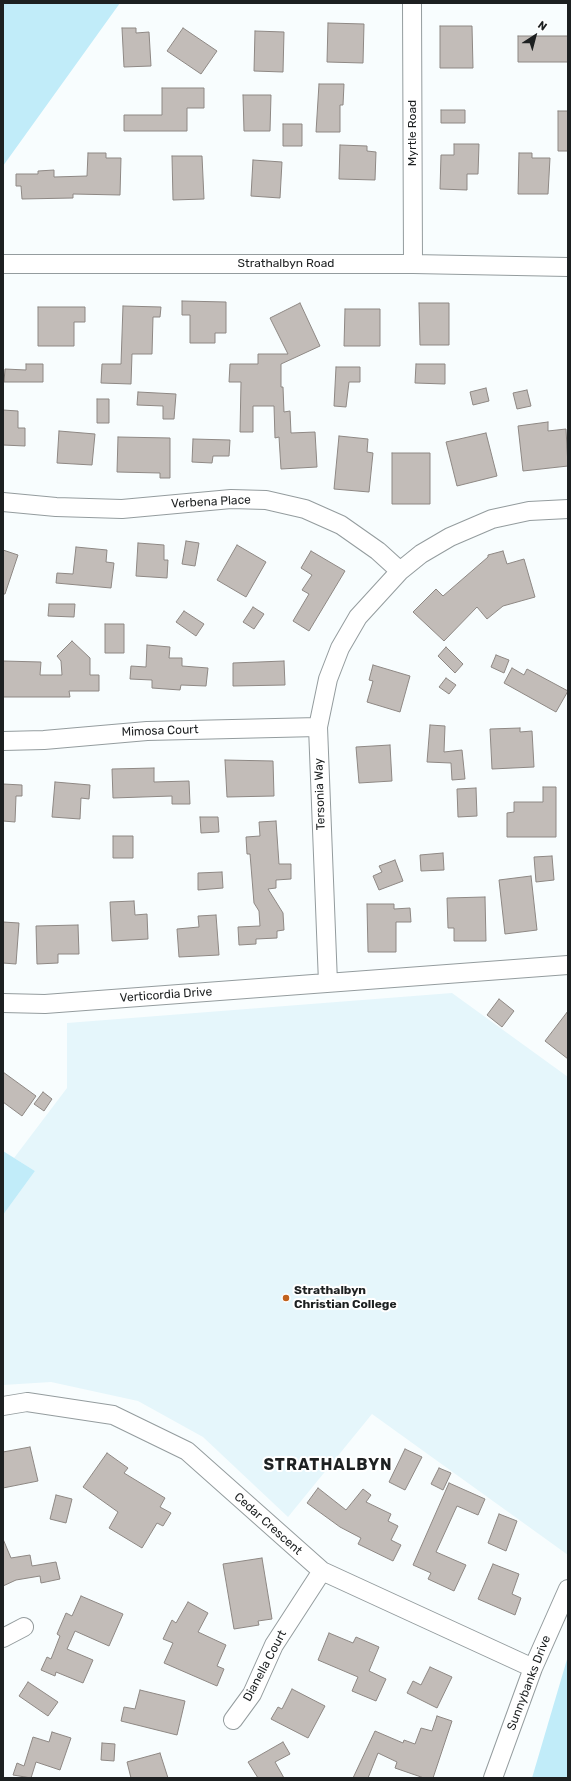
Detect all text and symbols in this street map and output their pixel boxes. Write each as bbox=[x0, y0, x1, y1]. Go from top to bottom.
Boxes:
north arrow bbox=[515, 16, 555, 56]
text: N bbox=[535, 18, 549, 33]
street label: Myrtle Road bbox=[406, 100, 420, 166]
street label: Strathalbyn Road bbox=[238, 257, 334, 271]
street label: Verbena Place bbox=[171, 493, 251, 511]
street label: Mimosa Court bbox=[121, 722, 199, 740]
street label: Tersonia Way bbox=[312, 758, 328, 830]
street label: Verticordia Drive bbox=[119, 985, 213, 1005]
place label: Strathalbyn Christian College bbox=[294, 1284, 397, 1312]
marker: Strathalbyn Christian College bbox=[281, 1293, 291, 1303]
district label: STRATHALBYN bbox=[263, 1455, 393, 1475]
street label: Cedar Crescent bbox=[231, 1490, 305, 1558]
street label: Dianella Court bbox=[240, 1628, 290, 1704]
street label: Sunnybanks Drive bbox=[504, 1633, 554, 1733]

